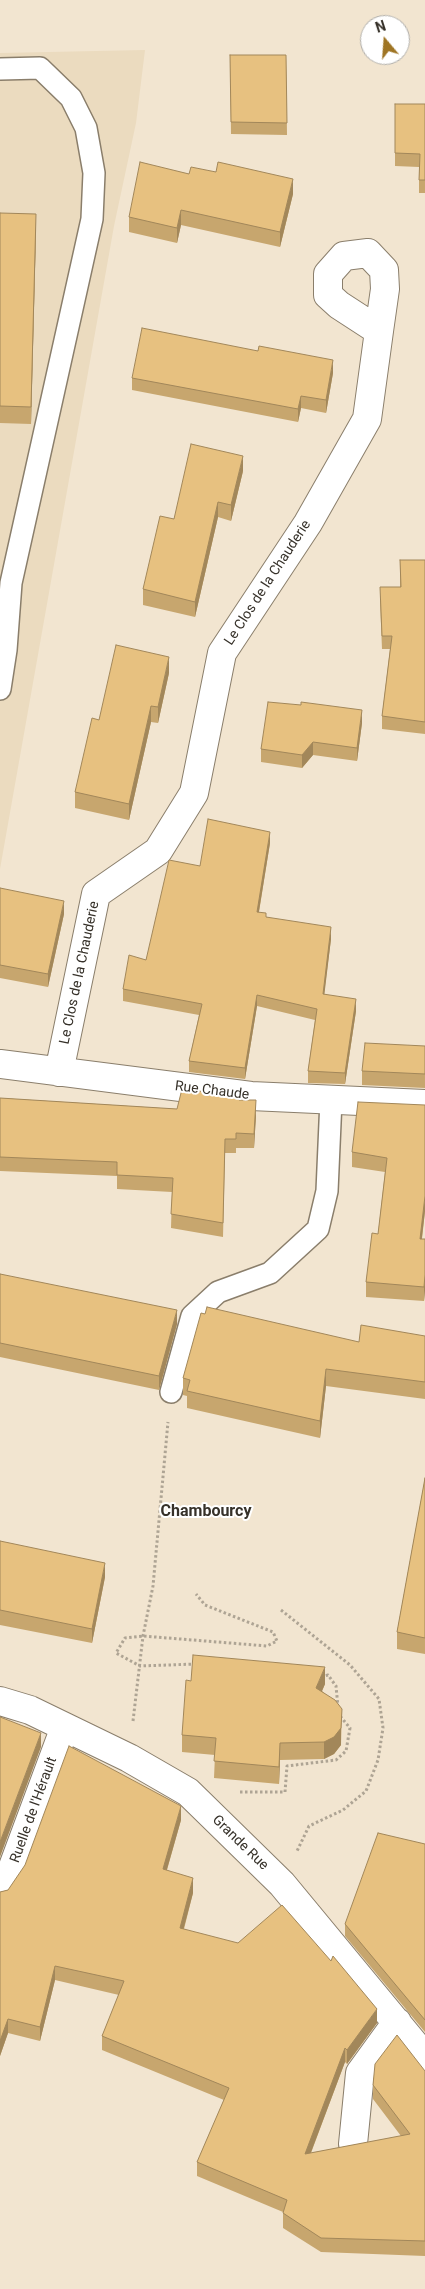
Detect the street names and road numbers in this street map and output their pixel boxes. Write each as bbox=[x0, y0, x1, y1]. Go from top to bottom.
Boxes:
street label: Le Clos de la Chauderie bbox=[221, 517, 315, 649]
street label: Le Clos de la Chauderie bbox=[57, 900, 103, 1046]
street label: Rue Chaude bbox=[174, 1078, 250, 1104]
street label: Ruelle de l'Hérault bbox=[7, 1755, 61, 1865]
street label: Grande Rue bbox=[208, 1812, 272, 1874]

